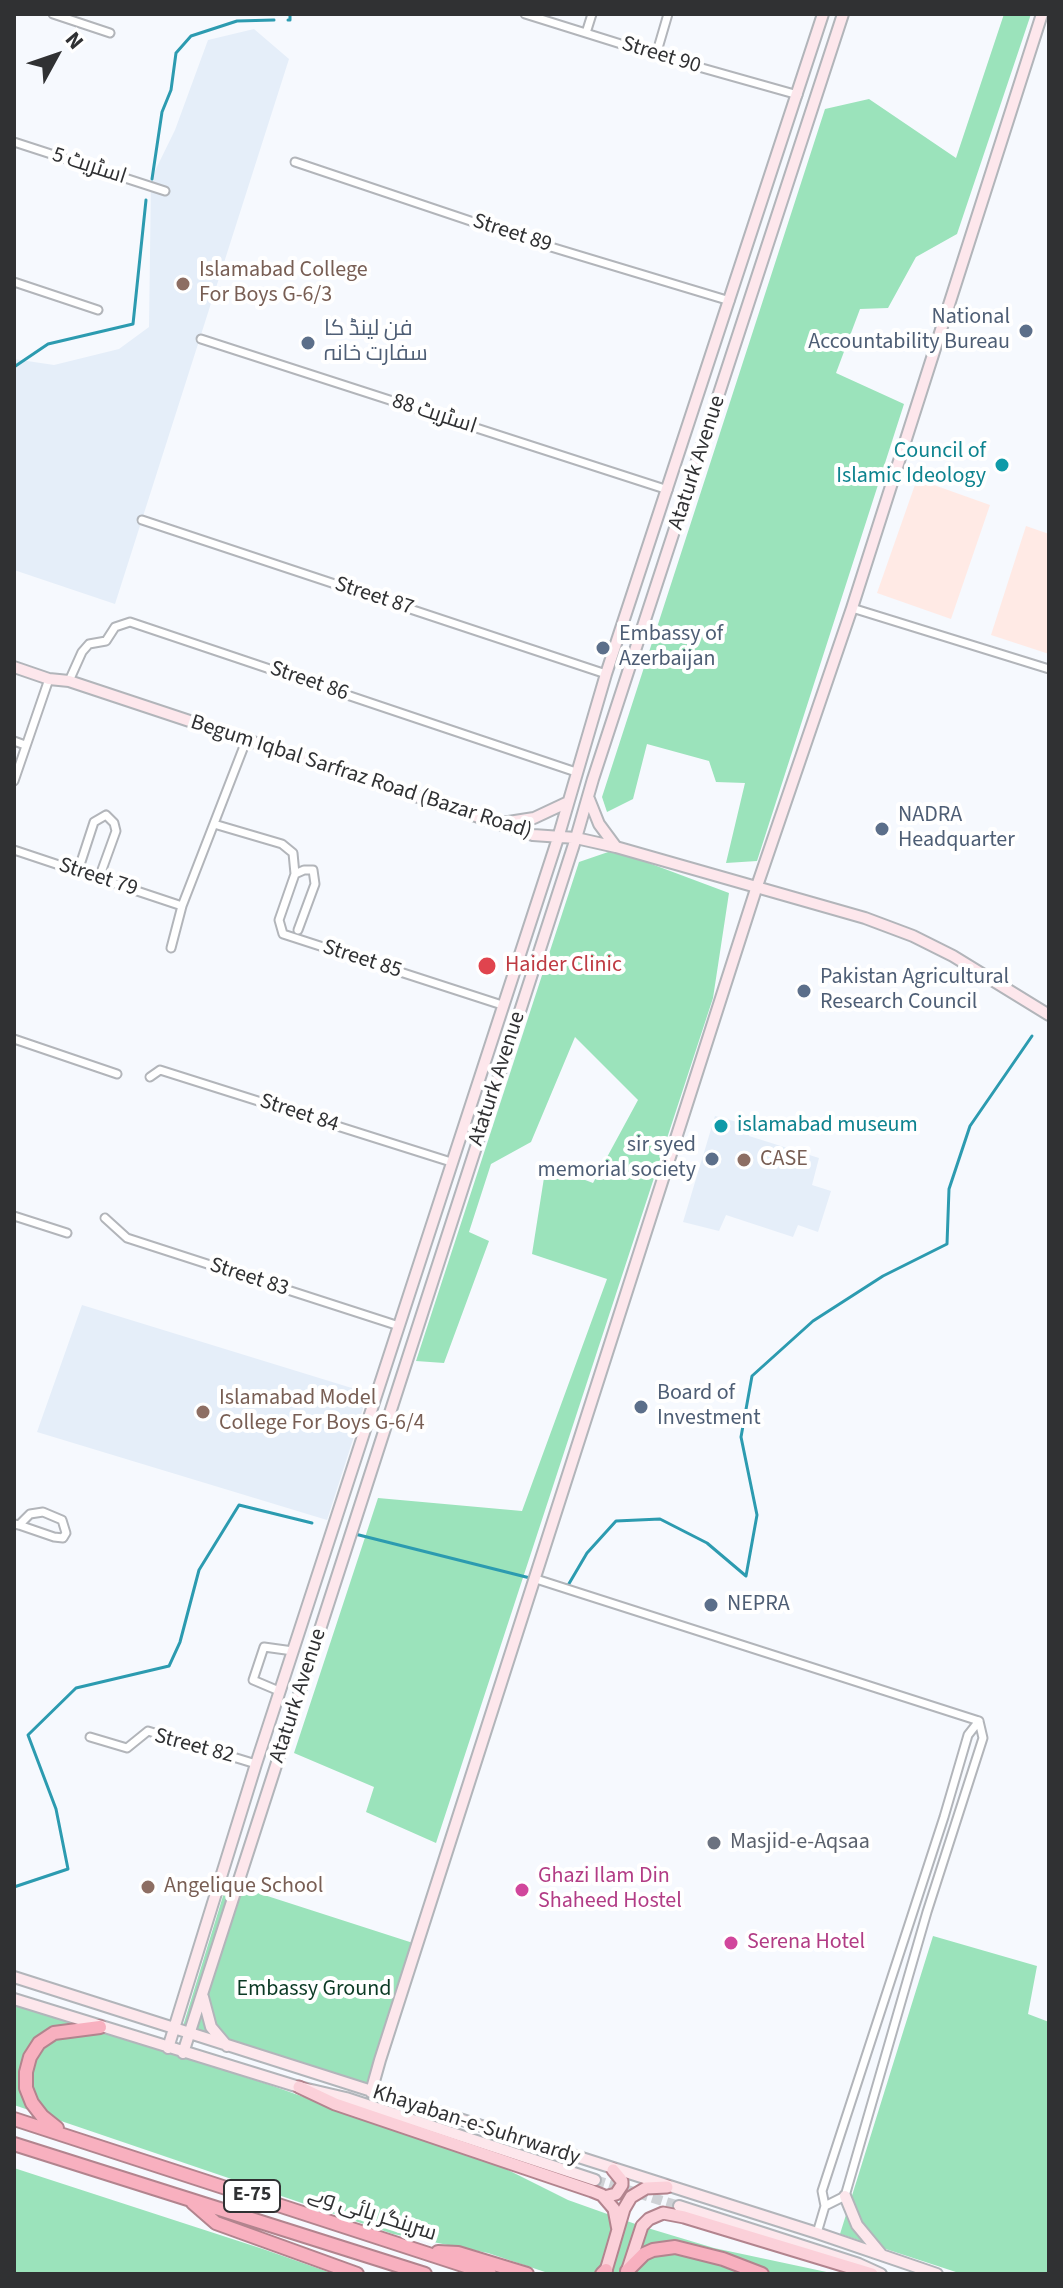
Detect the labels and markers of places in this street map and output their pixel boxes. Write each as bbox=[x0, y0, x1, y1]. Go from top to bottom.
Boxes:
place label: Islamabad College For Boys G-6/3 bbox=[199, 258, 368, 310]
marker: Islamabad College For Boys G-6/3 bbox=[174, 275, 192, 293]
place label: National Accountability Bureau bbox=[808, 305, 1010, 356]
place label: فن لینڈ کا سفارت خانہ bbox=[324, 317, 428, 368]
marker: National Accountability Bureau bbox=[1017, 322, 1035, 340]
marker: فن لینڈ کا سفارت خانہ bbox=[299, 334, 317, 352]
place label: Council of Islamic Ideology bbox=[836, 439, 986, 490]
marker: Council of Islamic Ideology bbox=[993, 456, 1011, 474]
place label: Embassy of Azerbaijan bbox=[619, 622, 723, 674]
marker: Embassy of Azerbaijan bbox=[594, 639, 612, 657]
place label: NADRA Headquarter bbox=[898, 803, 1015, 854]
marker: NADRA Headquarter bbox=[873, 820, 891, 838]
place label: Haider Clinic bbox=[505, 953, 622, 979]
marker: Haider Clinic bbox=[476, 955, 498, 977]
place label: Pakistan Agricultural Research Council bbox=[820, 965, 1009, 1016]
marker: Pakistan Agricultural Research Council bbox=[795, 982, 813, 1000]
place label: islamabad museum bbox=[737, 1113, 918, 1139]
marker: islamabad museum bbox=[712, 1117, 730, 1135]
place label: sir syed memorial society bbox=[538, 1133, 696, 1184]
place label: CASE bbox=[760, 1147, 808, 1173]
marker: sir syed memorial society bbox=[703, 1150, 721, 1168]
marker: CASE bbox=[735, 1151, 753, 1169]
place label: Board of Investment bbox=[657, 1381, 761, 1432]
place label: Islamabad Model College For Boys G-6/4 bbox=[219, 1386, 425, 1438]
marker: Board of Investment bbox=[632, 1398, 650, 1416]
marker: Islamabad Model College For Boys G-6/4 bbox=[194, 1403, 212, 1421]
place label: NEPRA bbox=[727, 1592, 790, 1618]
marker: NEPRA bbox=[702, 1596, 720, 1614]
place label: Masjid-e-Aqsaa bbox=[730, 1830, 870, 1856]
marker: Masjid-e-Aqsaa bbox=[705, 1834, 723, 1852]
place label: Ghazi Ilam Din Shaheed Hostel bbox=[538, 1864, 682, 1916]
place label: Angelique School bbox=[164, 1874, 323, 1900]
marker: Angelique School bbox=[139, 1878, 157, 1896]
marker: Ghazi Ilam Din Shaheed Hostel bbox=[513, 1881, 531, 1899]
place label: Serena Hotel bbox=[747, 1930, 865, 1956]
marker: Serena Hotel bbox=[722, 1934, 740, 1952]

